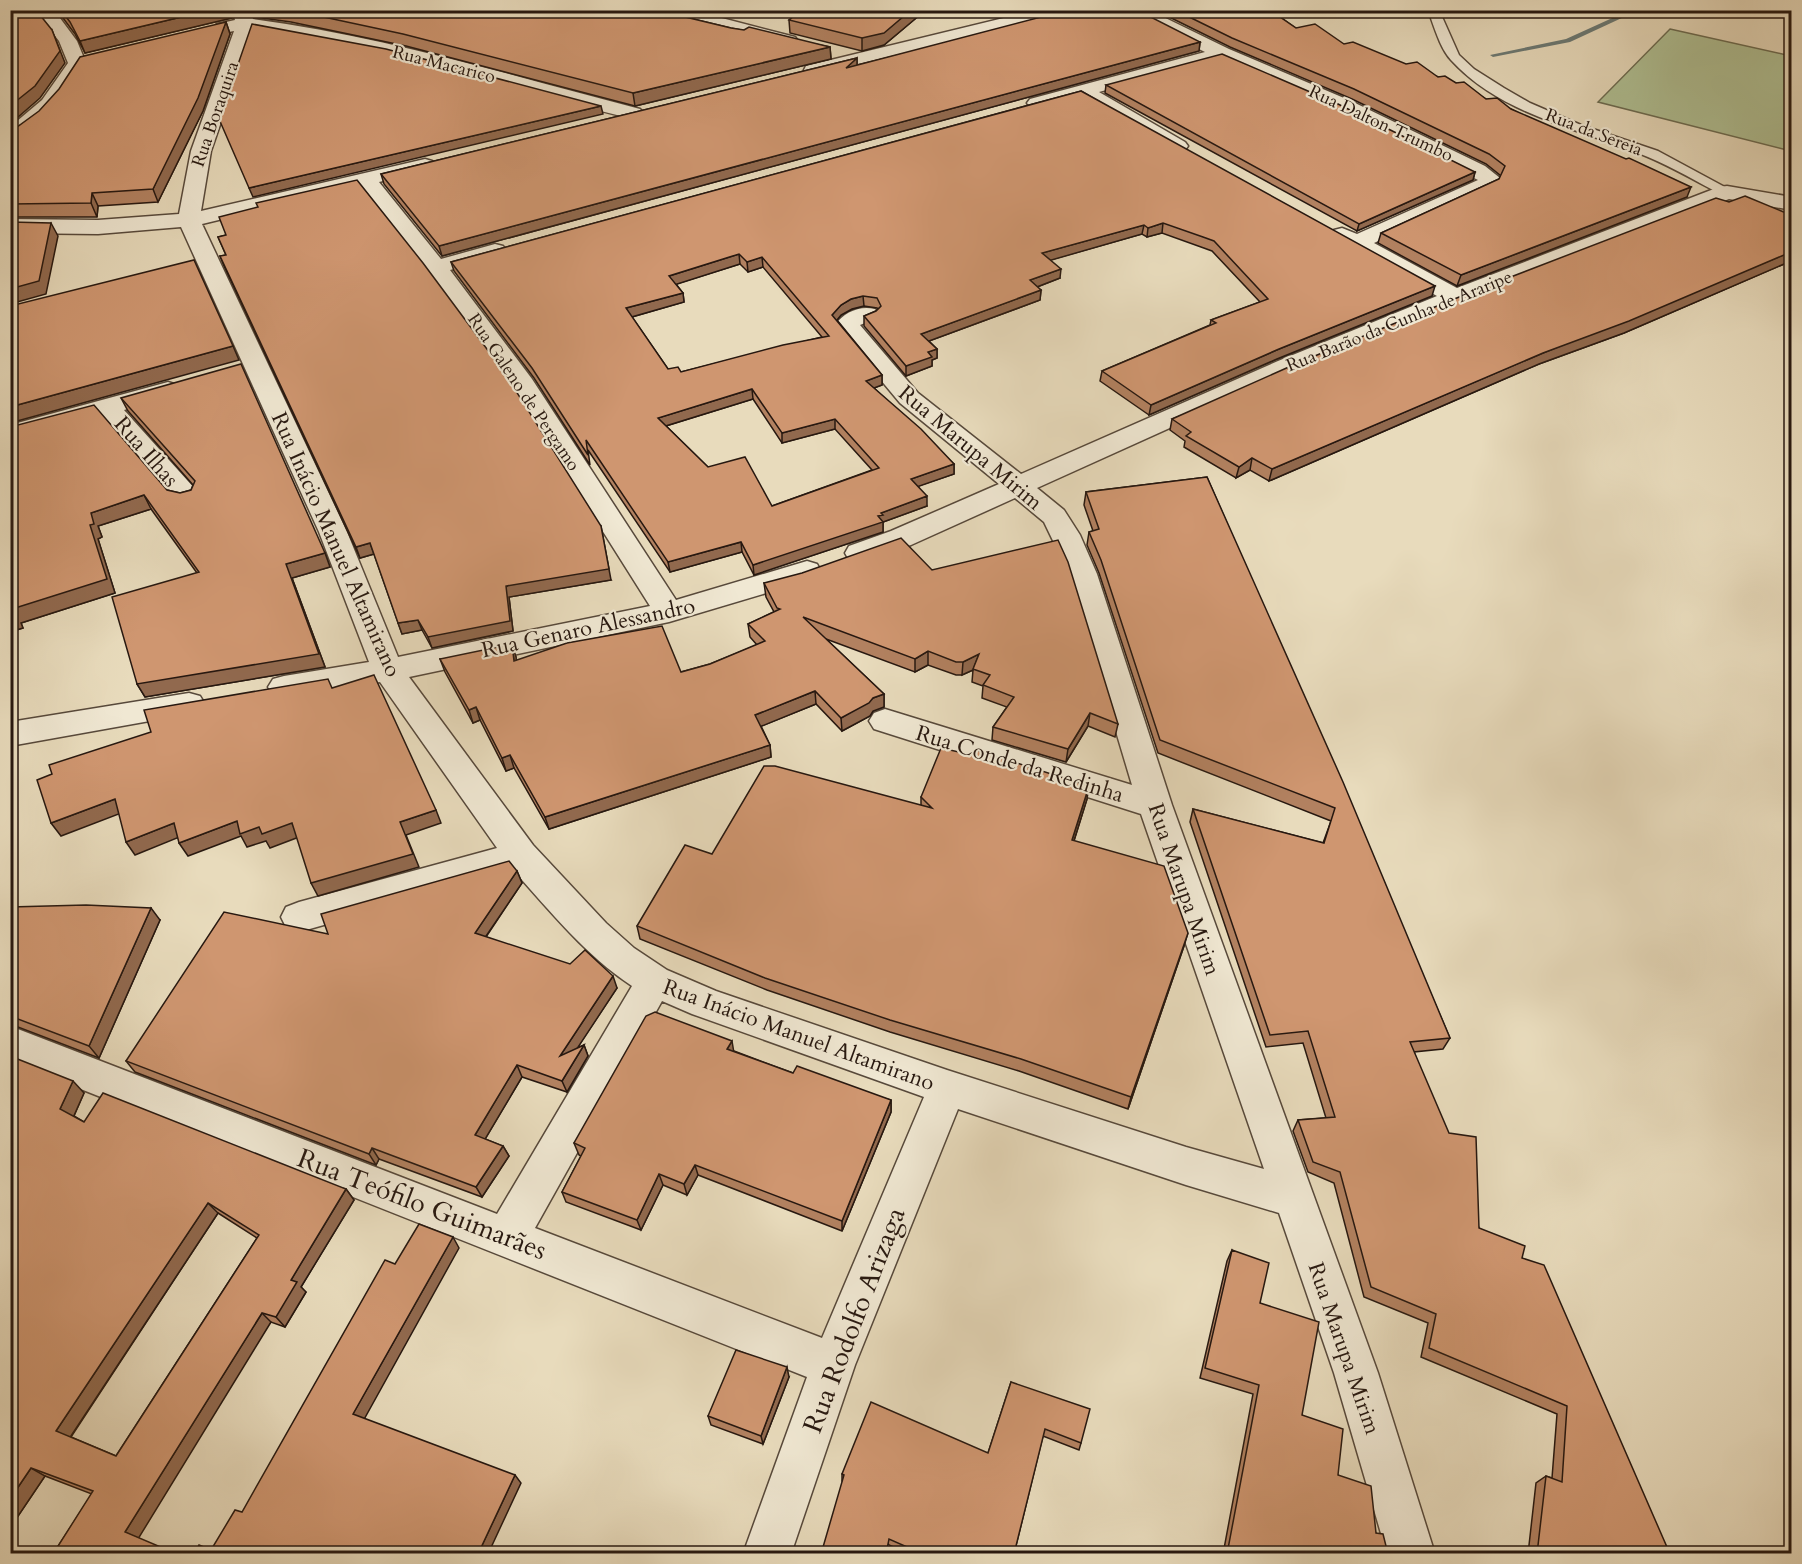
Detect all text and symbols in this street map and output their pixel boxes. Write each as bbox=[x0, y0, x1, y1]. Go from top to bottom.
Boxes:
street label: Rua Macarico bbox=[390, 40, 498, 89]
street label: Rua Boraquira bbox=[186, 58, 245, 170]
street label: Rua Dalton Trumbo bbox=[1305, 79, 1457, 168]
street label: Rua da Sereia bbox=[1542, 103, 1646, 162]
street label: Rua Barão da Cunha de Araripe bbox=[1282, 265, 1516, 378]
street label: Rua Galeno de Pergamo bbox=[461, 308, 586, 476]
street label: Rua Marupa Mirim bbox=[892, 378, 1049, 517]
street label: Rua Inácio Manuel Altamirano bbox=[264, 407, 408, 682]
street label: Rua Ilhas bbox=[107, 410, 185, 493]
street label: Rua Genaro Alessandro bbox=[479, 591, 698, 665]
street label: Rua Conde da Redinha bbox=[912, 718, 1128, 810]
street label: Rua Marupa Mirim bbox=[1141, 799, 1228, 980]
street label: Rua Inácio Manuel Altamirano bbox=[659, 972, 939, 1098]
street label: Rua Teófilo Guimarães bbox=[292, 1140, 552, 1269]
street label: Rua Rodolfo Arizaga bbox=[794, 1202, 915, 1438]
street label: Rua Marupa Mirim bbox=[1301, 1258, 1388, 1439]

